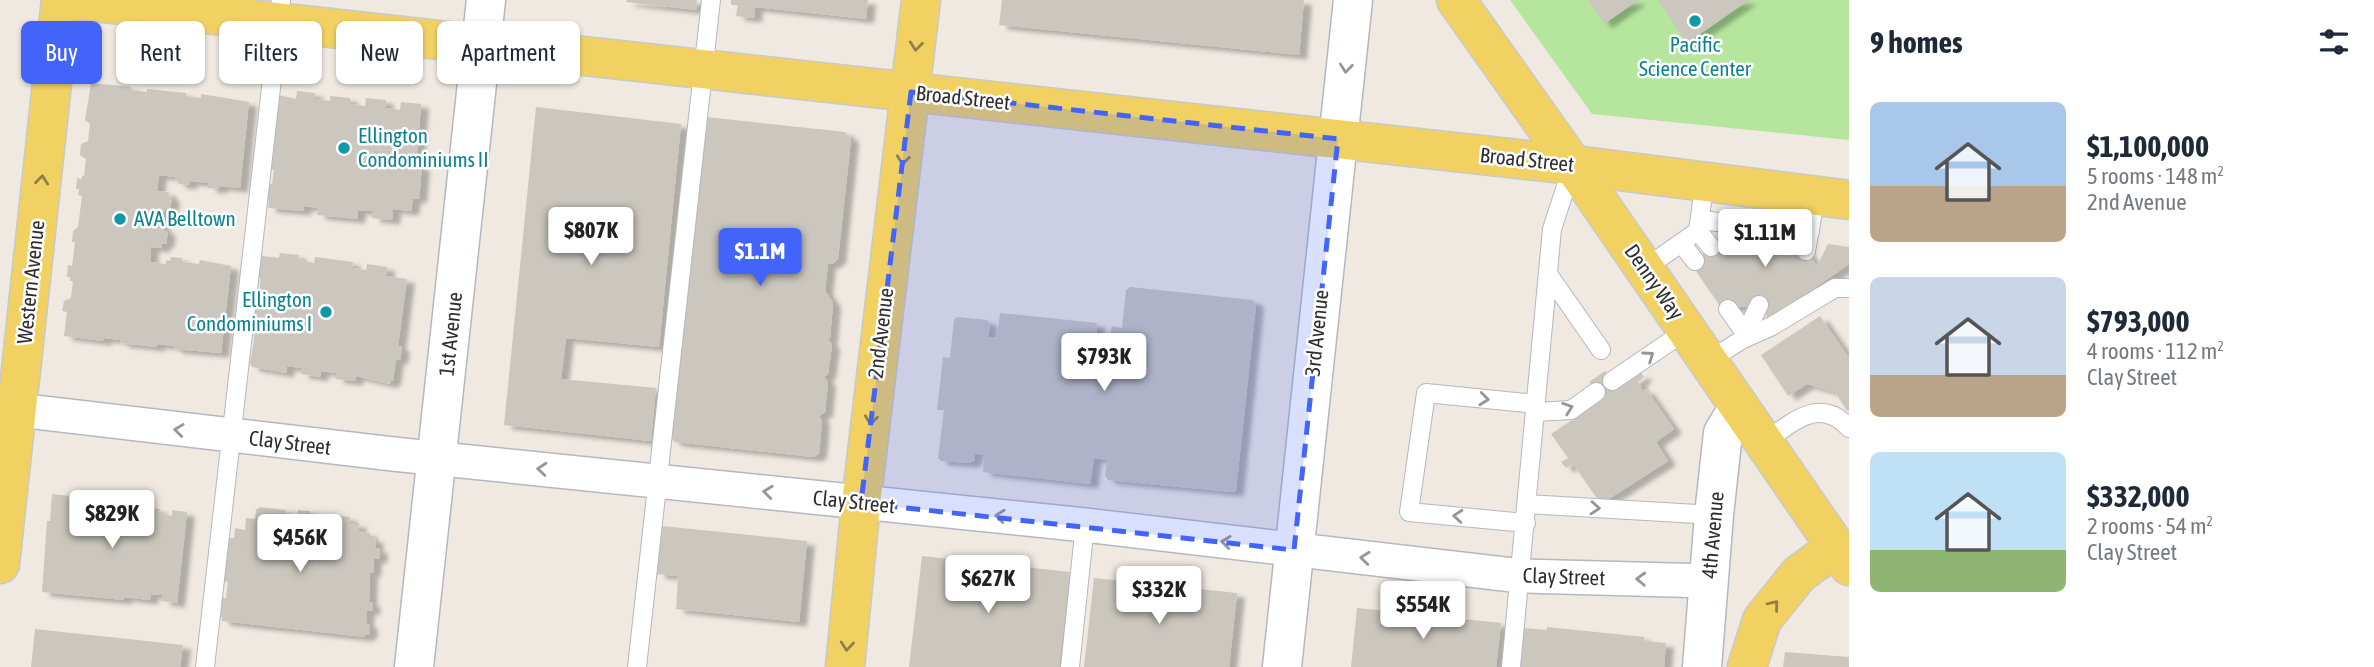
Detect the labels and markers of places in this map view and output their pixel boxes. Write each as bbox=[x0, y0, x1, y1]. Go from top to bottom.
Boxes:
marker: Pacific Science Center bbox=[1687, 13, 1703, 29]
place label: Pacific Science Center bbox=[1639, 32, 1752, 80]
place label: Ellington Condominiums II bbox=[358, 123, 489, 171]
marker: Ellington Condominiums II bbox=[336, 140, 352, 156]
place label: AVA Belltown bbox=[134, 206, 236, 230]
pin: $807K bbox=[542, 208, 640, 267]
pin: $1.11M bbox=[1708, 210, 1822, 269]
marker: AVA Belltown bbox=[112, 211, 128, 227]
pin: $1.1M bbox=[711, 229, 809, 288]
place label: Ellington Condominiums I bbox=[187, 287, 312, 335]
marker: Ellington Condominiums I bbox=[318, 304, 334, 320]
pin: $793K bbox=[1055, 334, 1153, 393]
pin: $829K bbox=[63, 490, 161, 550]
pin: $456K bbox=[251, 514, 349, 574]
pin: $627K bbox=[939, 556, 1037, 615]
pin: $332K bbox=[1110, 566, 1208, 626]
pin: $554K bbox=[1374, 582, 1472, 641]

